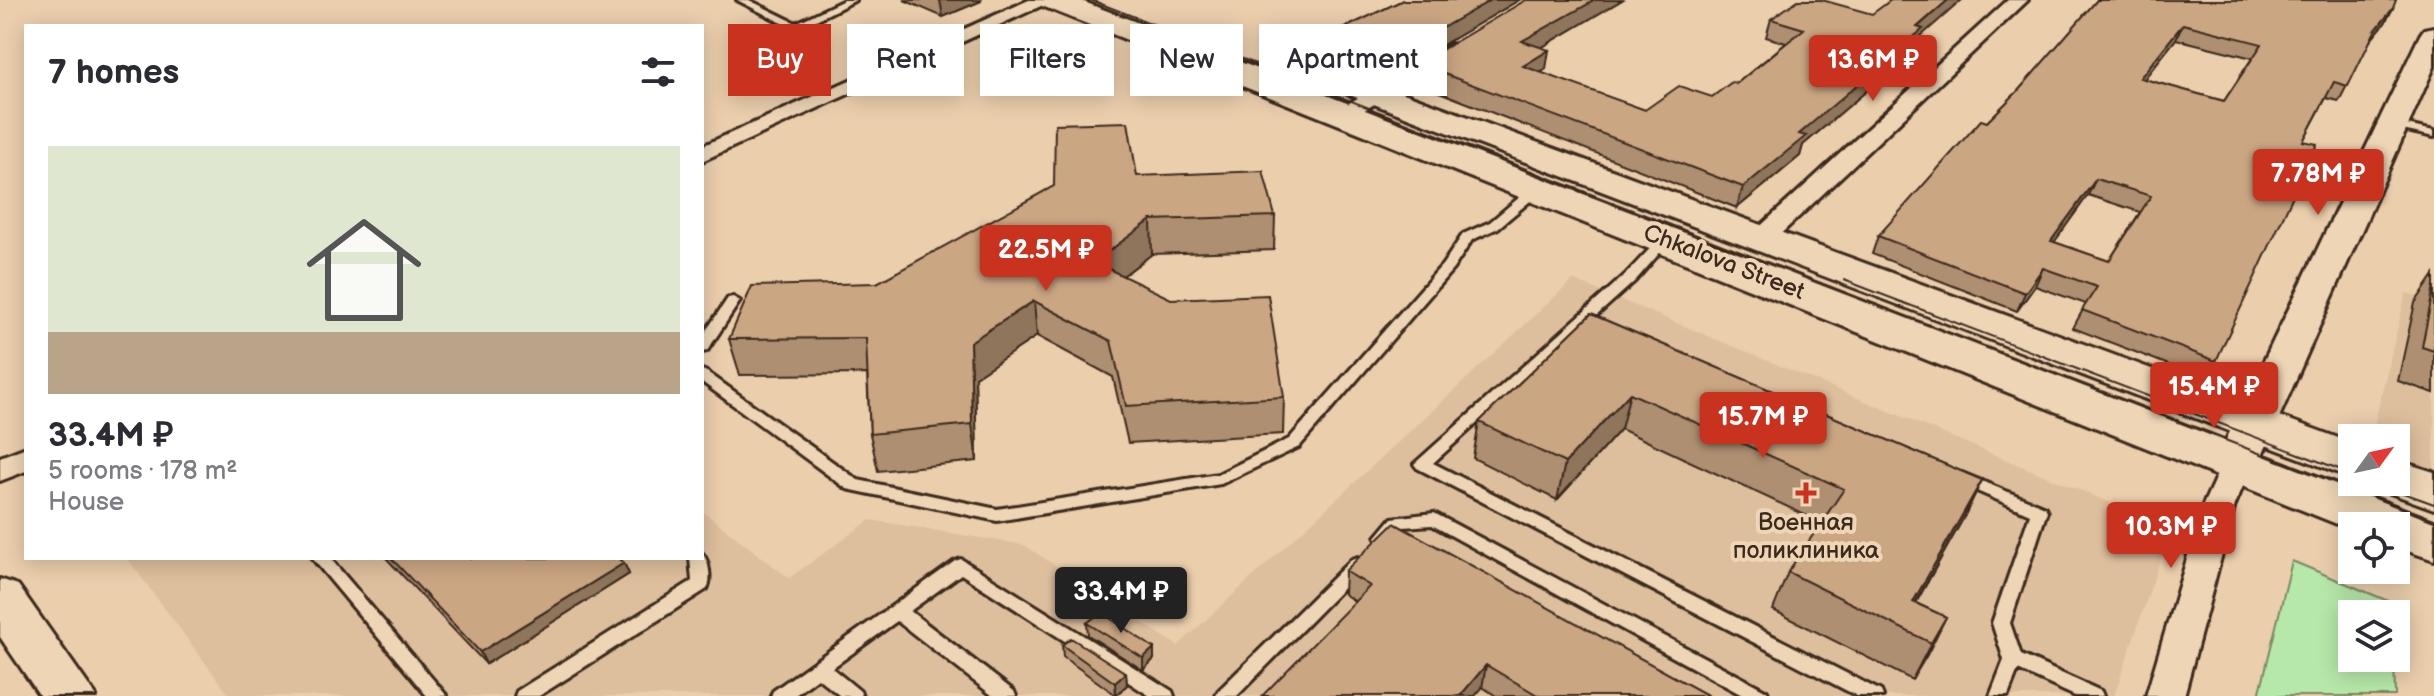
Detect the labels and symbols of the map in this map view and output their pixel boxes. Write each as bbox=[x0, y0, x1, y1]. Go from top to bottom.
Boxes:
pin: 13.6M ₽ bbox=[1799, 35, 1947, 103]
pin: 7.78M ₽ bbox=[2244, 149, 2392, 217]
street label: Chkalova Street bbox=[1639, 218, 1809, 306]
pin: 22.5M ₽ bbox=[972, 225, 1120, 293]
pin: 15.4M ₽ bbox=[2140, 362, 2288, 430]
pin: 15.7M ₽ bbox=[1689, 392, 1837, 460]
north arrow bbox=[2338, 424, 2410, 496]
marker: Военная поликлиника bbox=[1795, 482, 1817, 504]
pin: 10.3M ₽ bbox=[2097, 502, 2245, 570]
place label: Военная поликлиника bbox=[1733, 508, 1879, 565]
pin: 33.4M ₽ bbox=[1047, 567, 1195, 635]

